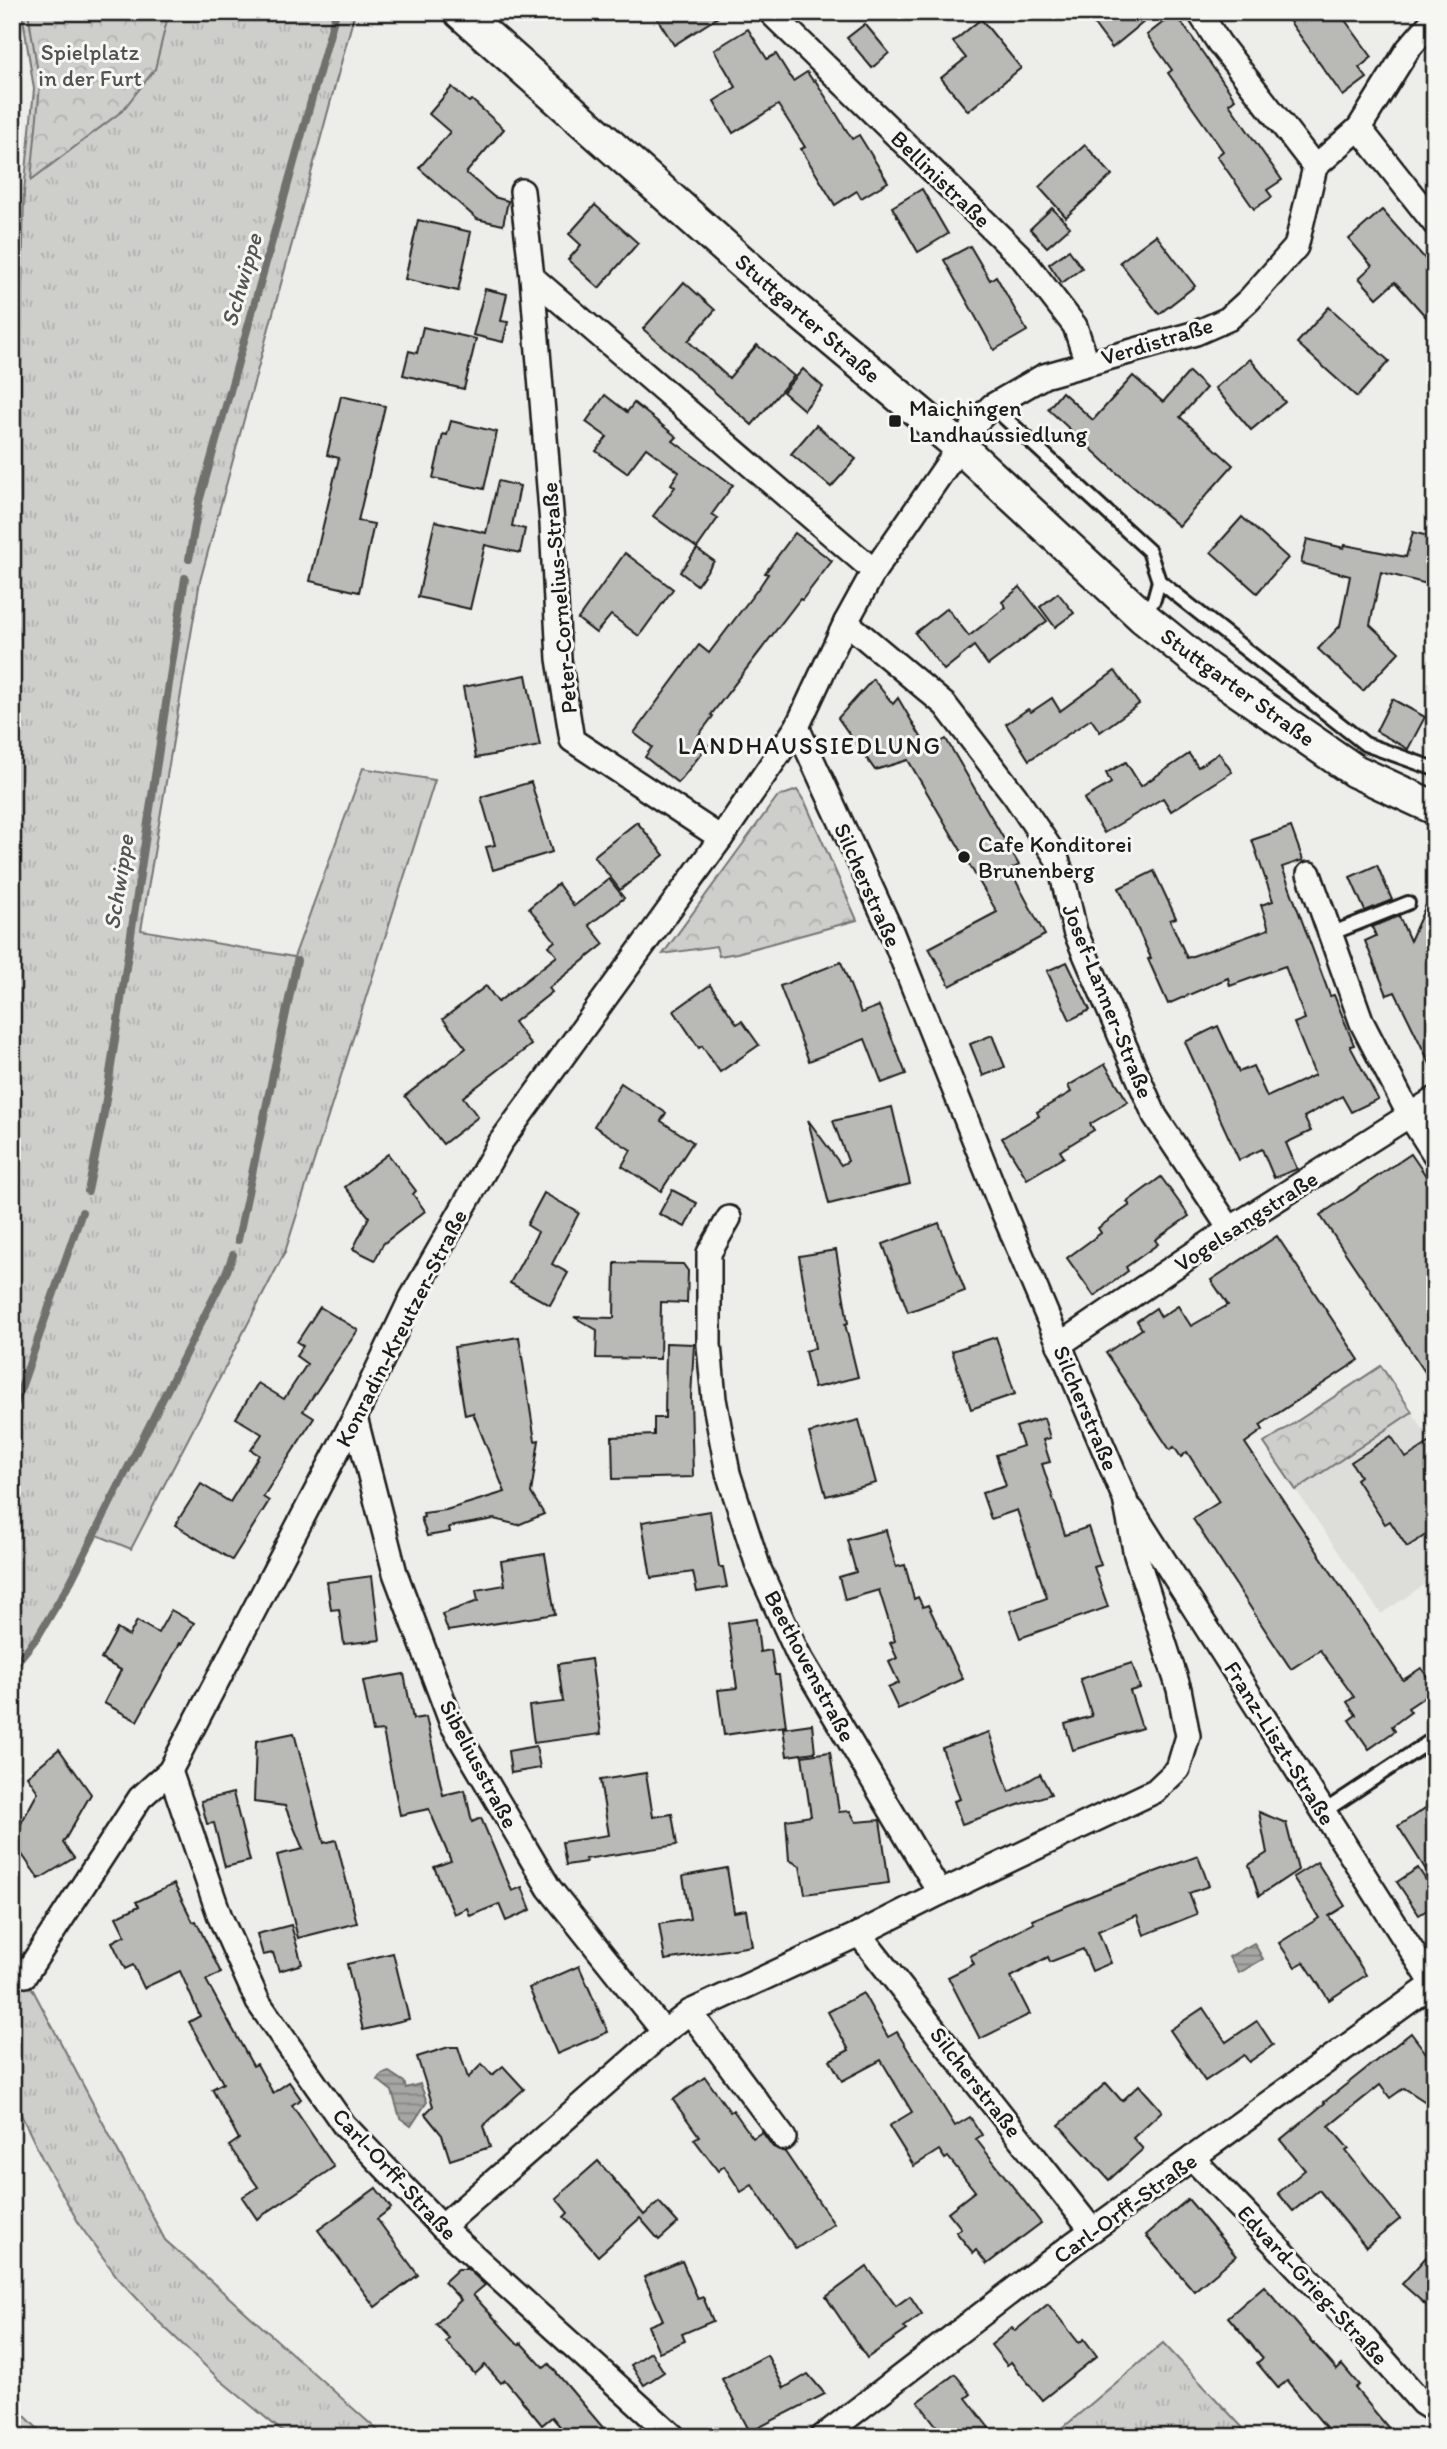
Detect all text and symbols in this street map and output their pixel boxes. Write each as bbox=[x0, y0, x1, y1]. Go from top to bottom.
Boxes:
park label: Spielplatz in der Furt bbox=[38, 38, 142, 92]
street label: Bellinistraße bbox=[885, 124, 997, 234]
water label: Schwippe bbox=[214, 229, 269, 330]
street label: Stuttgarter Straße bbox=[729, 247, 887, 389]
street label: Verdistraße bbox=[1098, 311, 1216, 371]
place label: Maichingen Landhaussiedlung bbox=[909, 394, 1088, 448]
marker: Maichingen Landhaussiedlung bbox=[887, 413, 903, 429]
street label: Peter-Cornelius-Straße bbox=[535, 481, 583, 715]
street label: Stuttgarter Straße bbox=[1155, 622, 1321, 752]
district label: LANDHAUSSIEDLUNG bbox=[678, 731, 942, 760]
street label: Silcherstraße bbox=[828, 819, 908, 951]
place label: Cafe Konditorei Brunenberg bbox=[978, 830, 1132, 884]
water label: Schwippe bbox=[96, 831, 140, 931]
marker: Cafe Konditorei Brunenberg bbox=[956, 849, 972, 865]
street label: Josef-Lanner-Straße bbox=[1056, 900, 1160, 1102]
street label: Vogelsangstraße bbox=[1169, 1164, 1323, 1278]
street label: Konradin-Kreutzer-Straße bbox=[329, 1205, 473, 1451]
street label: Silcherstraße bbox=[1047, 1341, 1125, 1475]
street label: Beethovenstraße bbox=[758, 1585, 862, 1747]
street label: Franz-Liszt-Straße bbox=[1218, 1656, 1342, 1830]
street label: Sibeliusstraße bbox=[433, 1695, 525, 1833]
street label: Silcherstraße bbox=[924, 2021, 1028, 2143]
street label: Carl-Orff-Straße bbox=[327, 2102, 463, 2246]
street label: Carl-Orff-Straße bbox=[1048, 2147, 1202, 2269]
street label: Edvard-Grieg-Straße bbox=[1232, 2199, 1394, 2371]

